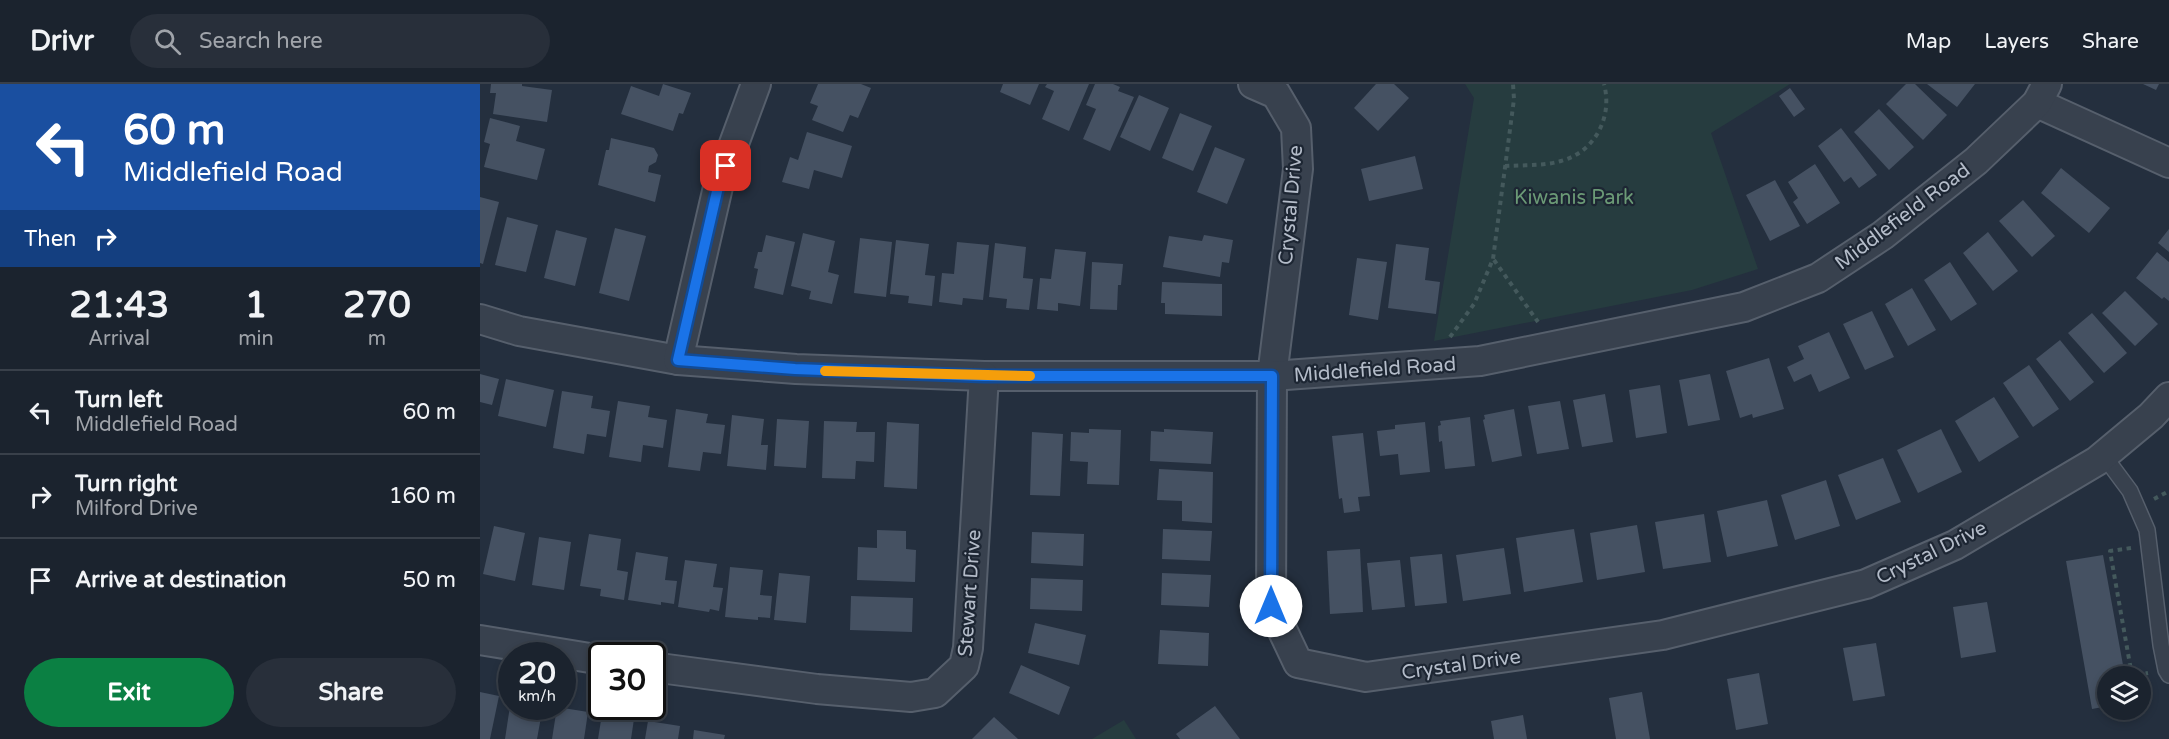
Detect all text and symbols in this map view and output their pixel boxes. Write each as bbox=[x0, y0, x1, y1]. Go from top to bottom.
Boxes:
search box bbox=[130, 14, 550, 68]
text: Drivr bbox=[30, 24, 94, 58]
icon: search bbox=[151, 25, 184, 58]
text: Search here bbox=[199, 28, 323, 54]
text: Map bbox=[1906, 29, 1951, 54]
text: Layers bbox=[1984, 29, 2049, 54]
text: Share bbox=[2082, 29, 2139, 54]
text: 60 m bbox=[123, 105, 225, 156]
icon: left bbox=[24, 108, 102, 186]
pin bbox=[700, 140, 751, 191]
street label: Crystal Drive bbox=[1274, 144, 1308, 266]
icon: arrive bbox=[709, 149, 742, 182]
text: Middlefield Road bbox=[123, 156, 343, 189]
street label: Middlefield Road bbox=[1830, 158, 1975, 275]
park label: Kiwanis Park bbox=[1514, 186, 1634, 210]
icon: right bbox=[89, 222, 122, 255]
text: Then bbox=[24, 226, 77, 252]
text: 21:43 bbox=[69, 284, 169, 327]
text: 1 bbox=[245, 284, 267, 327]
text: 270 bbox=[343, 284, 411, 327]
text: Arrival bbox=[88, 327, 150, 351]
text: min bbox=[238, 327, 274, 351]
text: m bbox=[368, 327, 386, 351]
street label: Middlefield Road bbox=[1293, 352, 1457, 388]
text: Turn left bbox=[75, 387, 163, 413]
icon: left bbox=[24, 396, 57, 429]
text: 60 m bbox=[402, 399, 456, 425]
text: Middlefield Road bbox=[75, 413, 238, 437]
text: Turn right bbox=[75, 471, 177, 497]
icon: right bbox=[24, 480, 57, 513]
text: 160 m bbox=[389, 483, 456, 509]
text: Milford Drive bbox=[75, 497, 198, 521]
street label: Crystal Drive bbox=[1872, 516, 1991, 590]
street label: Stewart Drive bbox=[954, 529, 986, 657]
icon: arrive bbox=[24, 564, 57, 597]
text: Arrive at destination bbox=[75, 567, 286, 593]
text: 50 m bbox=[402, 567, 456, 593]
position arrow bbox=[1239, 574, 1303, 638]
speed limit sign: 30 bbox=[588, 642, 666, 720]
street label: Crystal Drive bbox=[1400, 645, 1522, 685]
text: 20 bbox=[518, 655, 556, 692]
button: Exit bbox=[24, 658, 234, 727]
button: Share bbox=[246, 658, 456, 727]
map controls bbox=[2097, 666, 2151, 720]
button: layers bbox=[2097, 666, 2151, 720]
text: km/h bbox=[518, 687, 556, 705]

